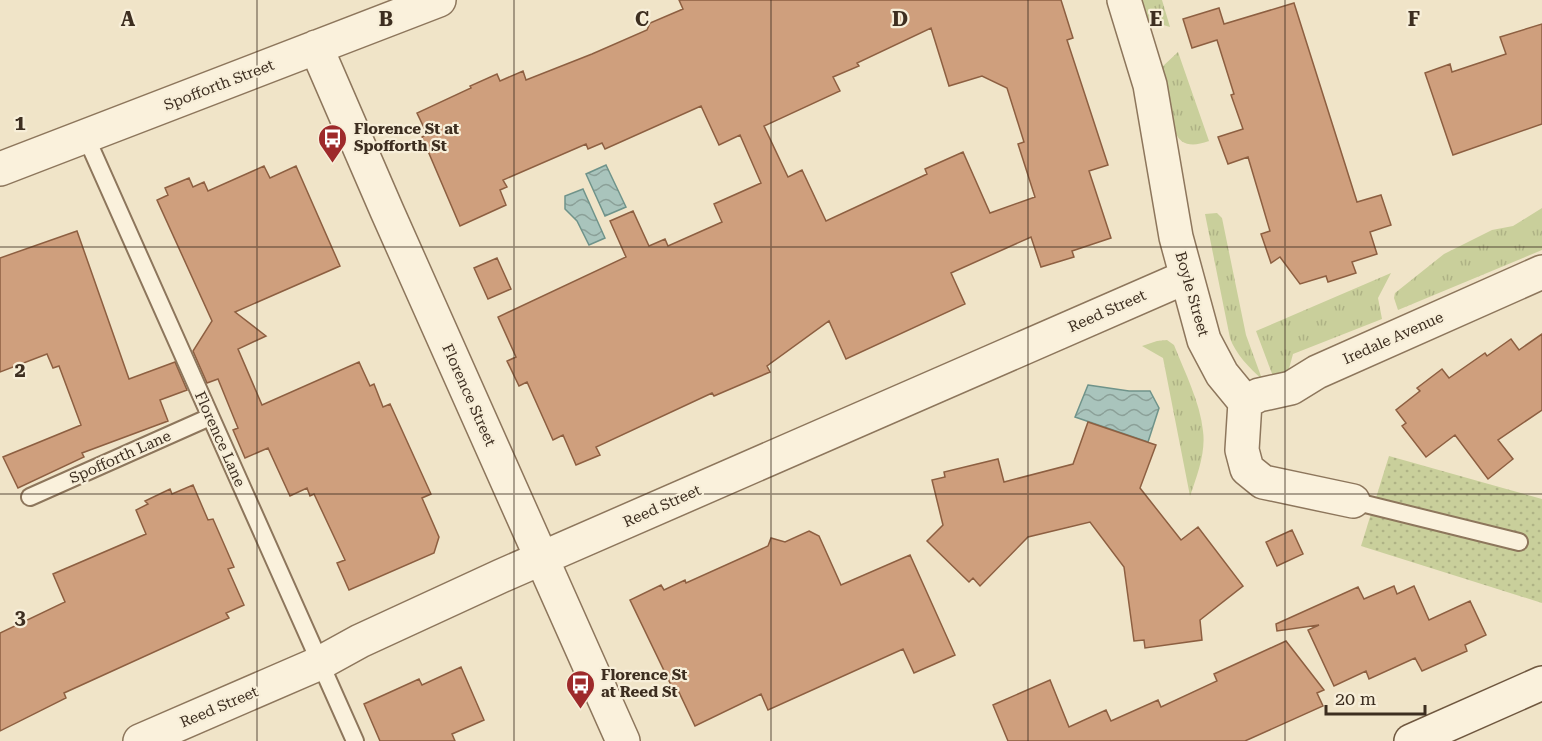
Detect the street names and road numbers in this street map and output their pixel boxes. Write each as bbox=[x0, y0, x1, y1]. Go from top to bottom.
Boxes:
street label: Spofforth Street bbox=[161, 56, 277, 114]
street label: Boyle Street bbox=[1171, 249, 1213, 339]
street label: Reed Street bbox=[1065, 286, 1149, 336]
street label: Iredale Avenue bbox=[1340, 308, 1446, 368]
street label: Florence Street bbox=[438, 341, 500, 449]
street label: Florence Lane bbox=[191, 388, 249, 490]
street label: Spofforth Lane bbox=[66, 427, 174, 487]
street label: Reed Street bbox=[620, 481, 704, 531]
street label: Reed Street bbox=[177, 682, 261, 732]

